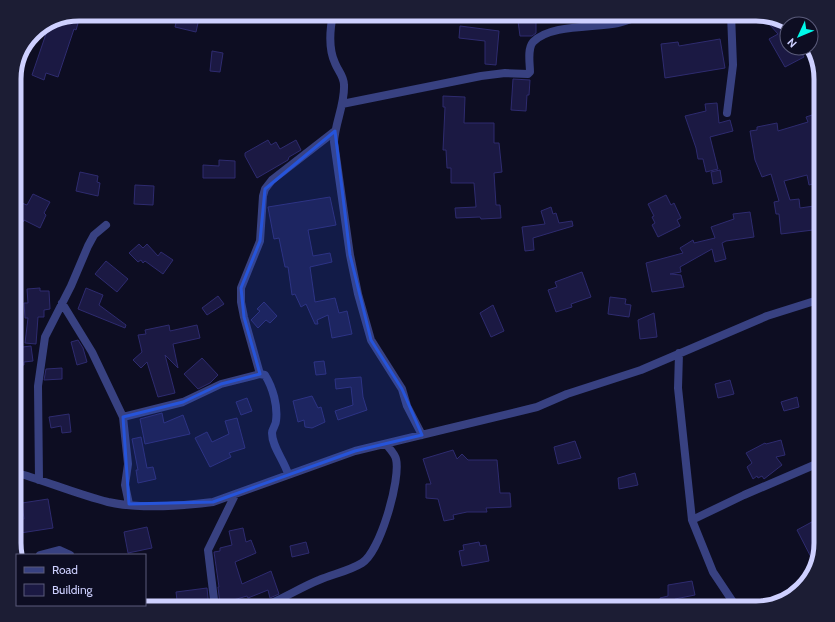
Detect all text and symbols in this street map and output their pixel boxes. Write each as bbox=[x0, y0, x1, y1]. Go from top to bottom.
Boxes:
north arrow bbox=[779, 16, 819, 56]
text: N bbox=[784, 35, 800, 51]
legend bbox=[16, 554, 146, 606]
text: Road bbox=[52, 562, 78, 577]
text: Building bbox=[52, 582, 94, 597]

